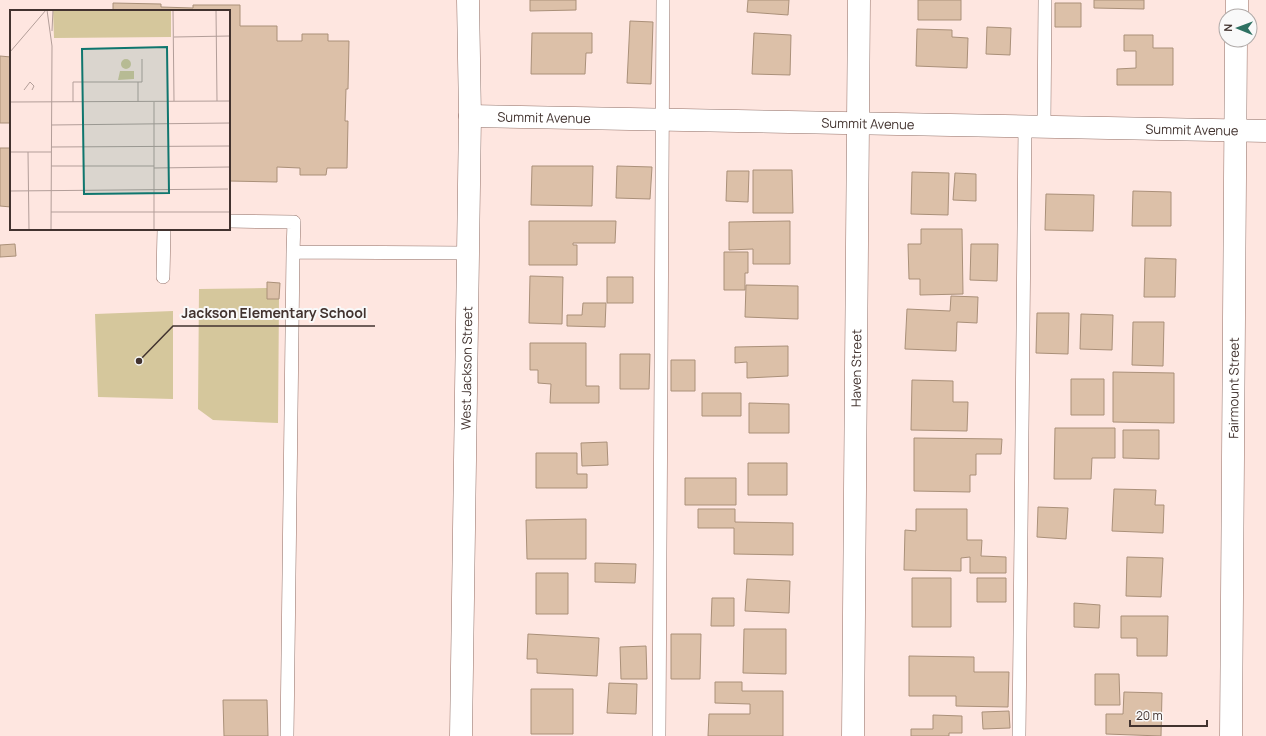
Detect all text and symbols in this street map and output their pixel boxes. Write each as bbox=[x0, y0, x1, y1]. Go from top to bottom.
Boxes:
north arrow bbox=[1218, 8, 1258, 48]
inset map bbox=[10, 10, 230, 230]
text: N bbox=[1220, 24, 1235, 32]
street label: Summit Avenue bbox=[497, 108, 591, 127]
street label: Summit Avenue bbox=[821, 114, 915, 133]
street label: Summit Avenue bbox=[1145, 120, 1239, 139]
callout: Jackson Elementary School bbox=[173, 300, 375, 326]
text: Jackson Elementary School bbox=[181, 303, 367, 322]
street label: West Jackson Street bbox=[456, 306, 476, 430]
street label: Haven Street bbox=[847, 329, 865, 407]
street label: Fairmount Street bbox=[1224, 337, 1243, 439]
scale bar bbox=[1130, 702, 1207, 728]
text: 20 m bbox=[1136, 707, 1163, 724]

